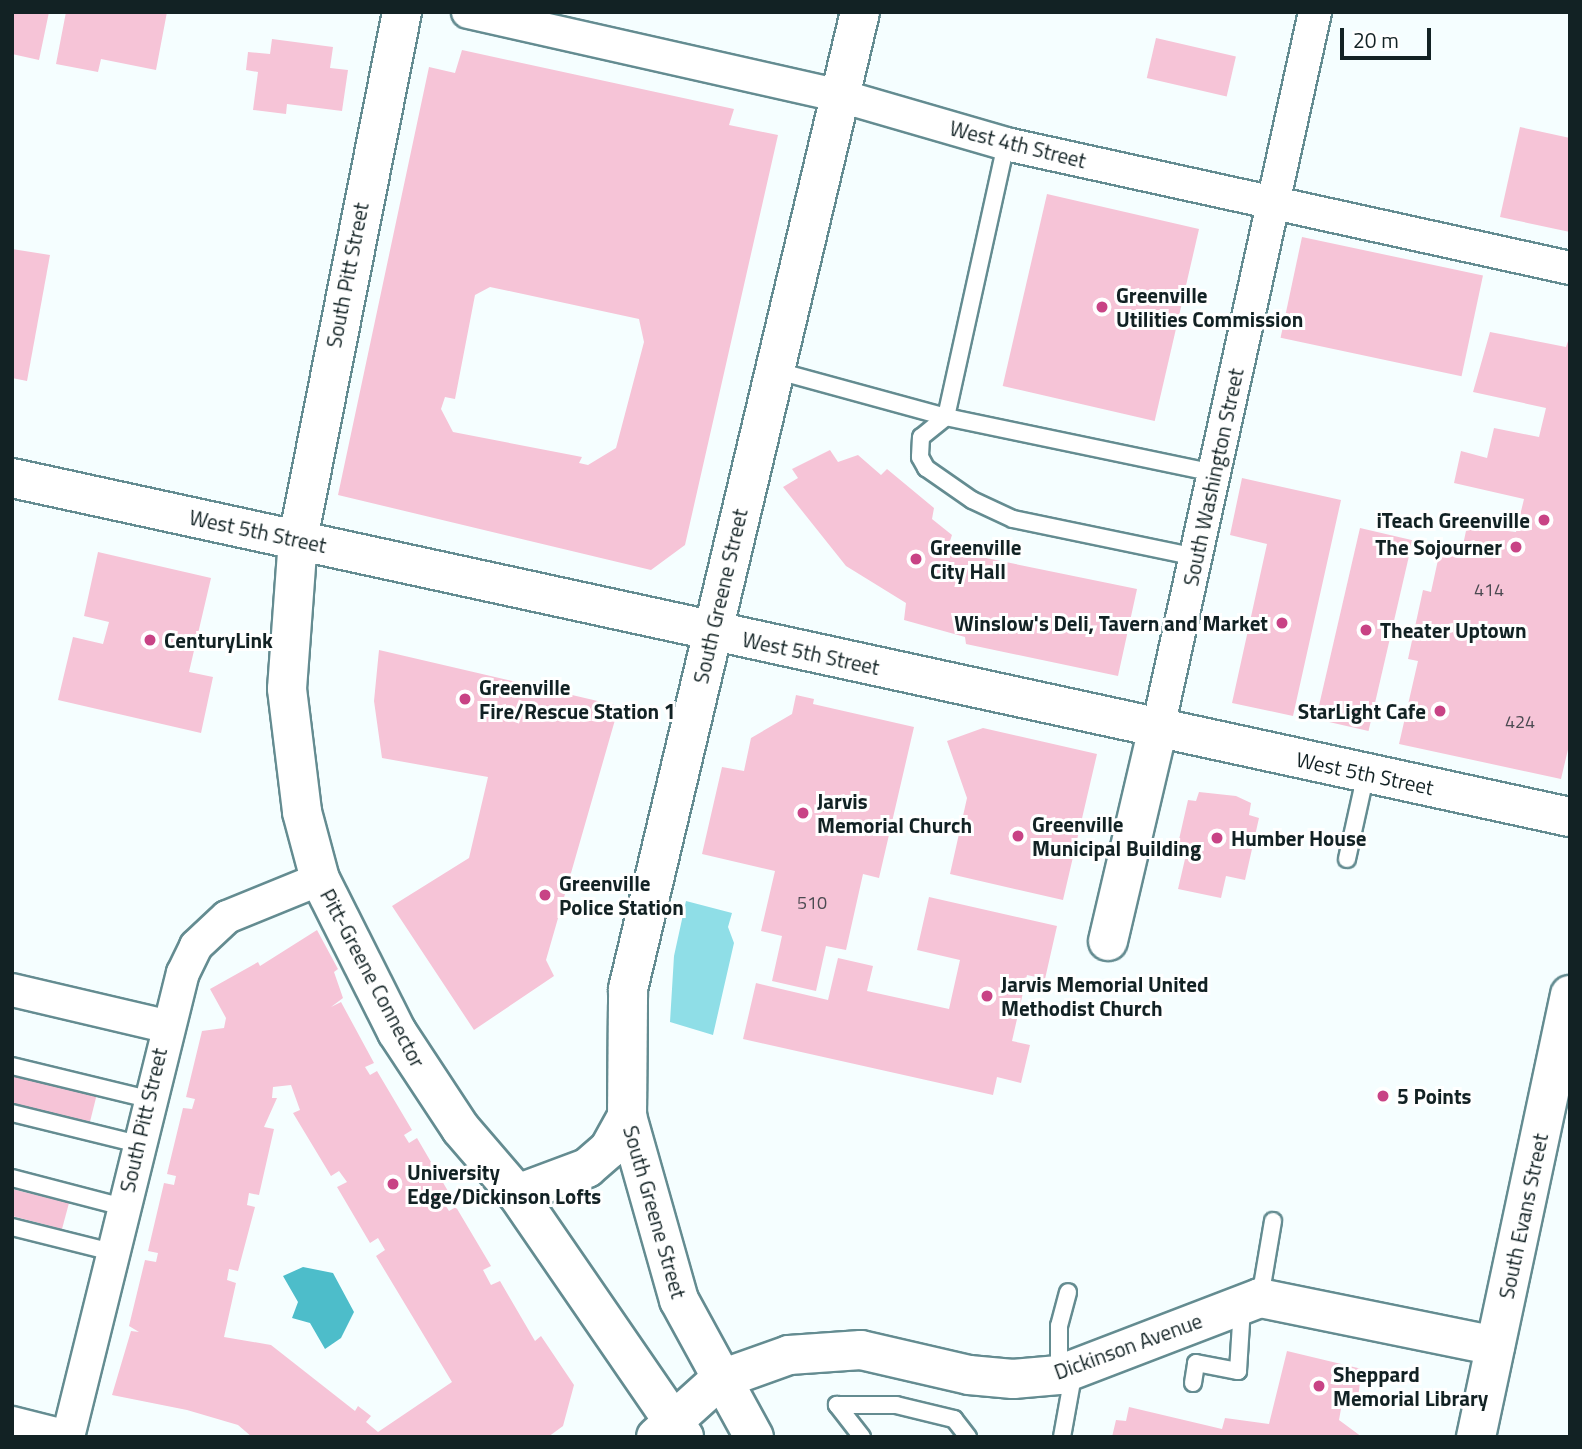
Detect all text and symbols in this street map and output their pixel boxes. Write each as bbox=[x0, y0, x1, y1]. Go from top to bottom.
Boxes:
scale bar bbox=[1344, 14, 1435, 58]
text: 20 m bbox=[1353, 24, 1399, 56]
street label: West 4th Street bbox=[947, 115, 1089, 173]
street label: South Pitt Street bbox=[321, 200, 373, 350]
place label: Greenville Utilities Commission bbox=[1116, 282, 1303, 332]
marker: Greenville Utilities Commission bbox=[1094, 299, 1110, 315]
street label: South Washington Street bbox=[1178, 366, 1248, 588]
street label: West 5th Street bbox=[187, 504, 329, 558]
street label: South Greene Street bbox=[688, 506, 752, 686]
place label: iTeach Greenville bbox=[1376, 507, 1530, 533]
marker: iTeach Greenville bbox=[1536, 512, 1552, 528]
place label: Greenville City Hall bbox=[930, 534, 1022, 584]
place label: The Sojourner bbox=[1375, 534, 1502, 560]
marker: The Sojourner bbox=[1508, 539, 1524, 555]
marker: Greenville City Hall bbox=[908, 551, 924, 567]
house number: 414 bbox=[1474, 579, 1504, 601]
place label: Winslow's Deli, Tavern and Market bbox=[954, 610, 1268, 636]
marker: Winslow's Deli, Tavern and Market bbox=[1274, 615, 1290, 631]
place label: Theater Uptown bbox=[1380, 617, 1527, 643]
marker: Theater Uptown bbox=[1358, 622, 1374, 638]
street label: West 5th Street bbox=[740, 626, 882, 680]
place label: CenturyLink bbox=[164, 627, 273, 653]
marker: CenturyLink bbox=[142, 632, 158, 648]
place label: Greenville Fire/Rescue Station 1 bbox=[479, 674, 676, 724]
marker: Greenville Fire/Rescue Station 1 bbox=[457, 691, 473, 707]
place label: StarLight Cafe bbox=[1298, 698, 1426, 724]
marker: StarLight Cafe bbox=[1432, 703, 1448, 719]
house number: 424 bbox=[1505, 711, 1535, 733]
street label: West 5th Street bbox=[1294, 746, 1436, 800]
place label: Jarvis Memorial Church bbox=[817, 788, 972, 838]
marker: Jarvis Memorial Church bbox=[795, 805, 811, 821]
place label: Greenville Municipal Building bbox=[1032, 811, 1201, 861]
place label: Humber House bbox=[1231, 825, 1367, 851]
marker: Greenville Municipal Building bbox=[1010, 828, 1026, 844]
marker: Humber House bbox=[1209, 830, 1225, 846]
place label: Greenville Police Station bbox=[559, 870, 684, 920]
street label: Pitt-Greene Connector bbox=[315, 884, 431, 1072]
marker: Greenville Police Station bbox=[537, 887, 553, 903]
house number: 510 bbox=[797, 892, 827, 914]
place label: Jarvis Memorial United Methodist Church bbox=[1001, 971, 1208, 1021]
marker: Jarvis Memorial United Methodist Church bbox=[979, 988, 995, 1004]
street label: South Pitt Street bbox=[114, 1045, 172, 1195]
place label: 5 Points bbox=[1397, 1083, 1472, 1109]
marker: 5 Points bbox=[1375, 1088, 1391, 1104]
street label: South Greene Street bbox=[618, 1123, 692, 1301]
street label: South Evans Street bbox=[1493, 1131, 1553, 1301]
place label: University Edge/Dickinson Lofts bbox=[407, 1159, 601, 1209]
marker: University Edge/Dickinson Lofts bbox=[385, 1176, 401, 1192]
street label: Dickinson Avenue bbox=[1051, 1308, 1205, 1384]
place label: Sheppard Memorial Library bbox=[1333, 1361, 1488, 1411]
marker: Sheppard Memorial Library bbox=[1311, 1378, 1327, 1394]

